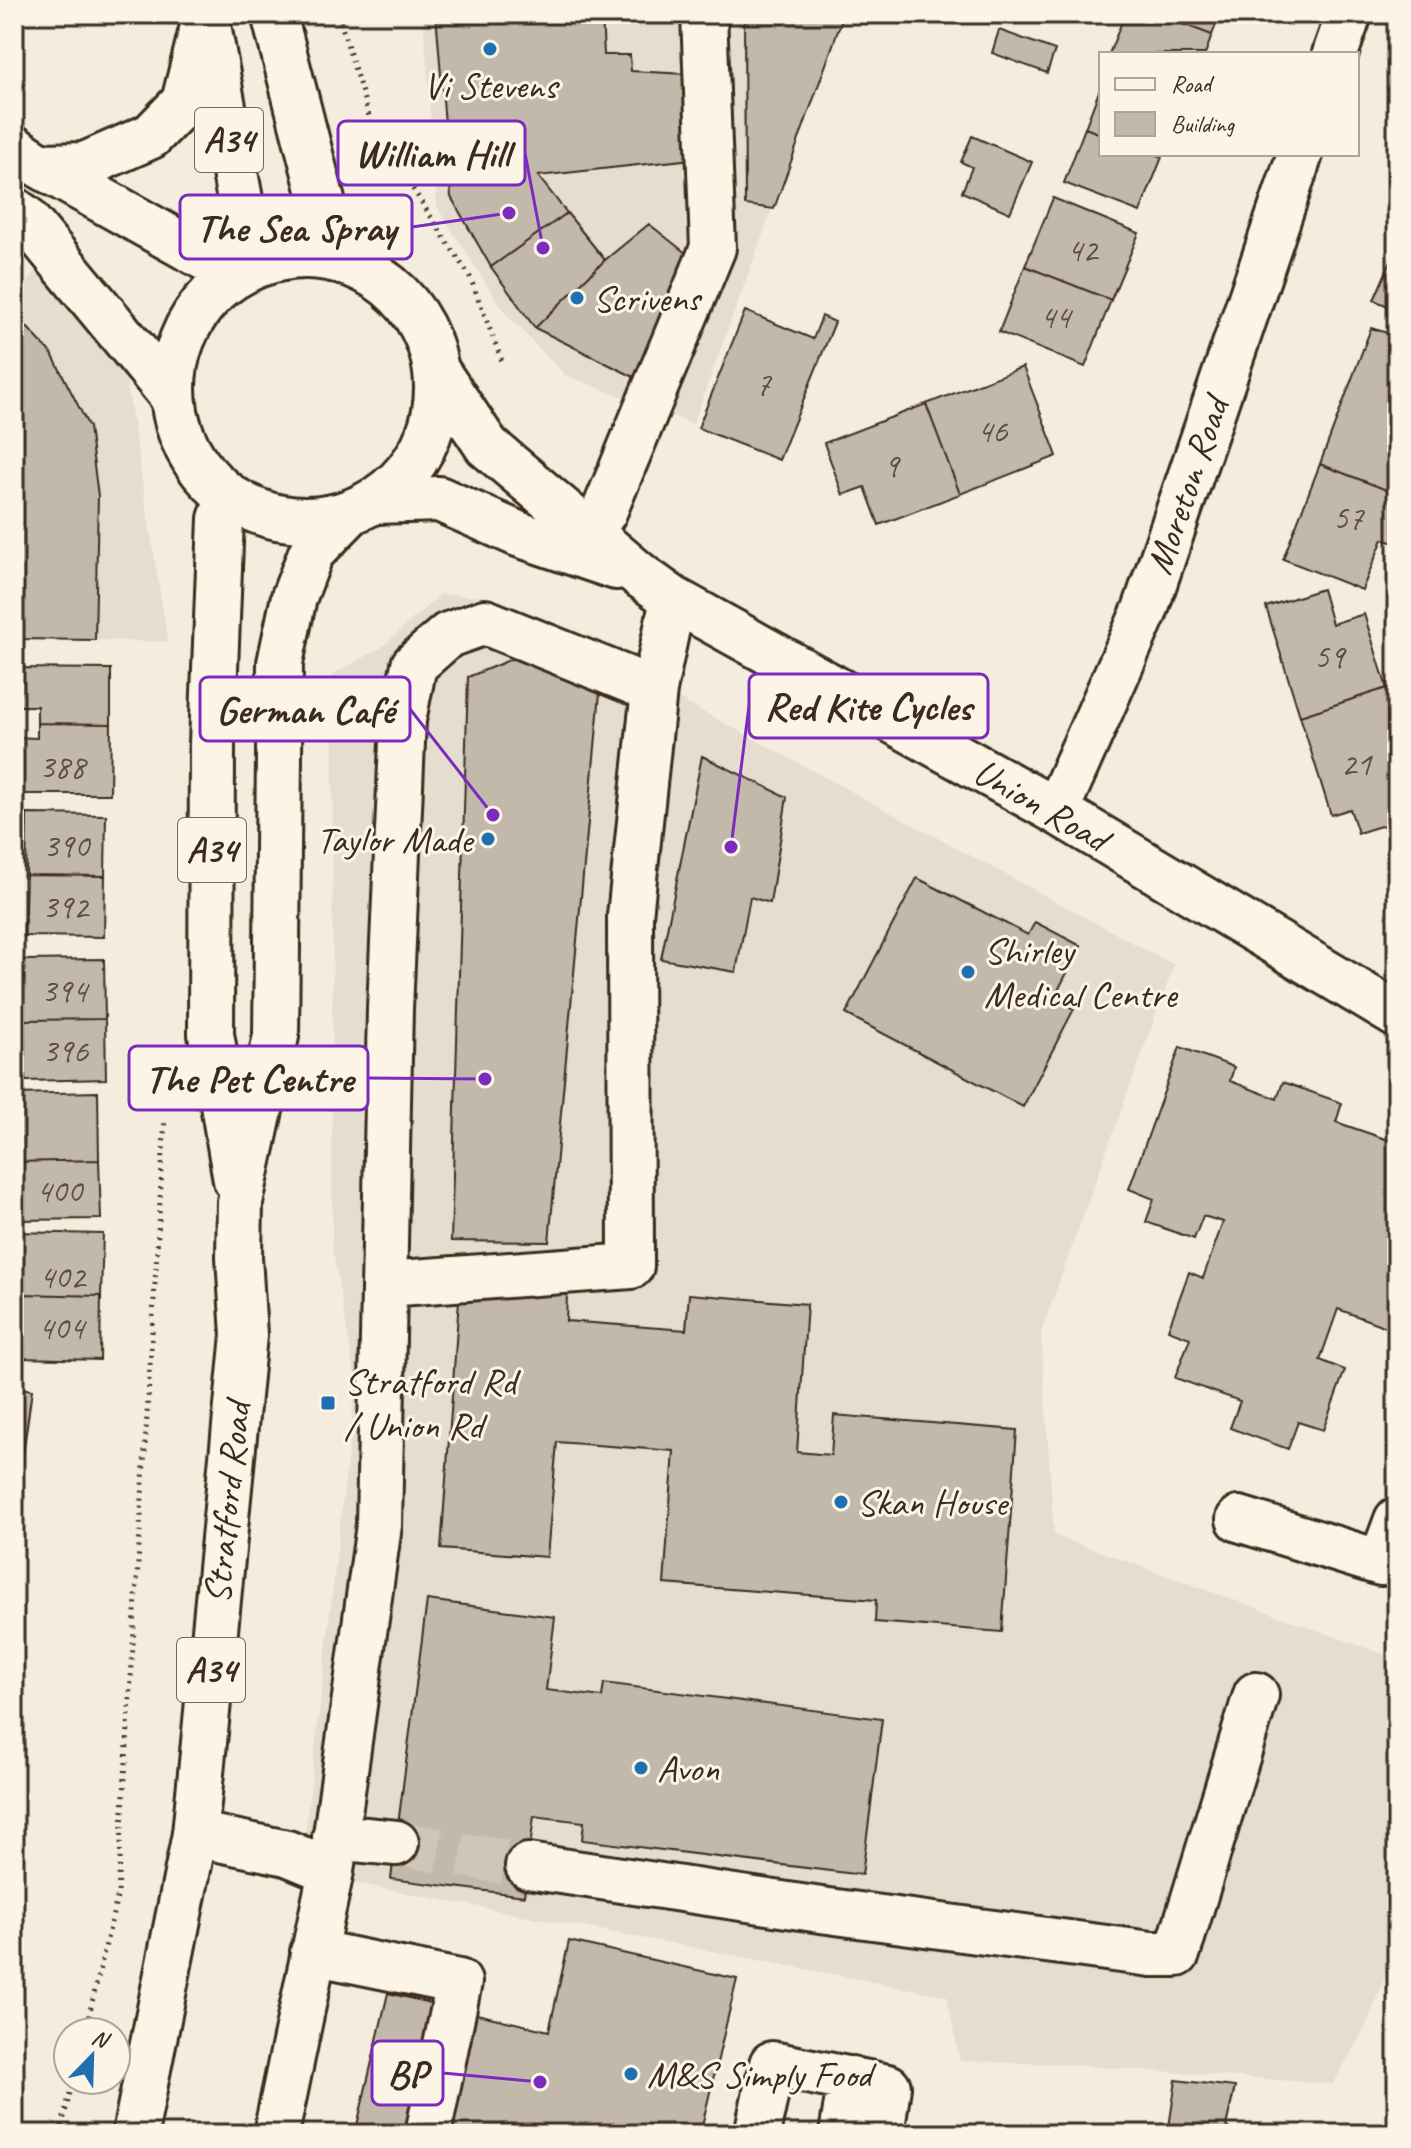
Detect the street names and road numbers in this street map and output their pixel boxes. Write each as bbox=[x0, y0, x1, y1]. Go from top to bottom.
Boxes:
road number: A34 bbox=[195, 108, 263, 172]
street label: Moreton Road bbox=[1135, 386, 1241, 580]
street label: Union Road bbox=[966, 748, 1121, 865]
road number: A34 bbox=[178, 818, 246, 882]
street label: Stratford Road bbox=[193, 1394, 262, 1606]
road number: A34 bbox=[177, 1638, 245, 1702]

